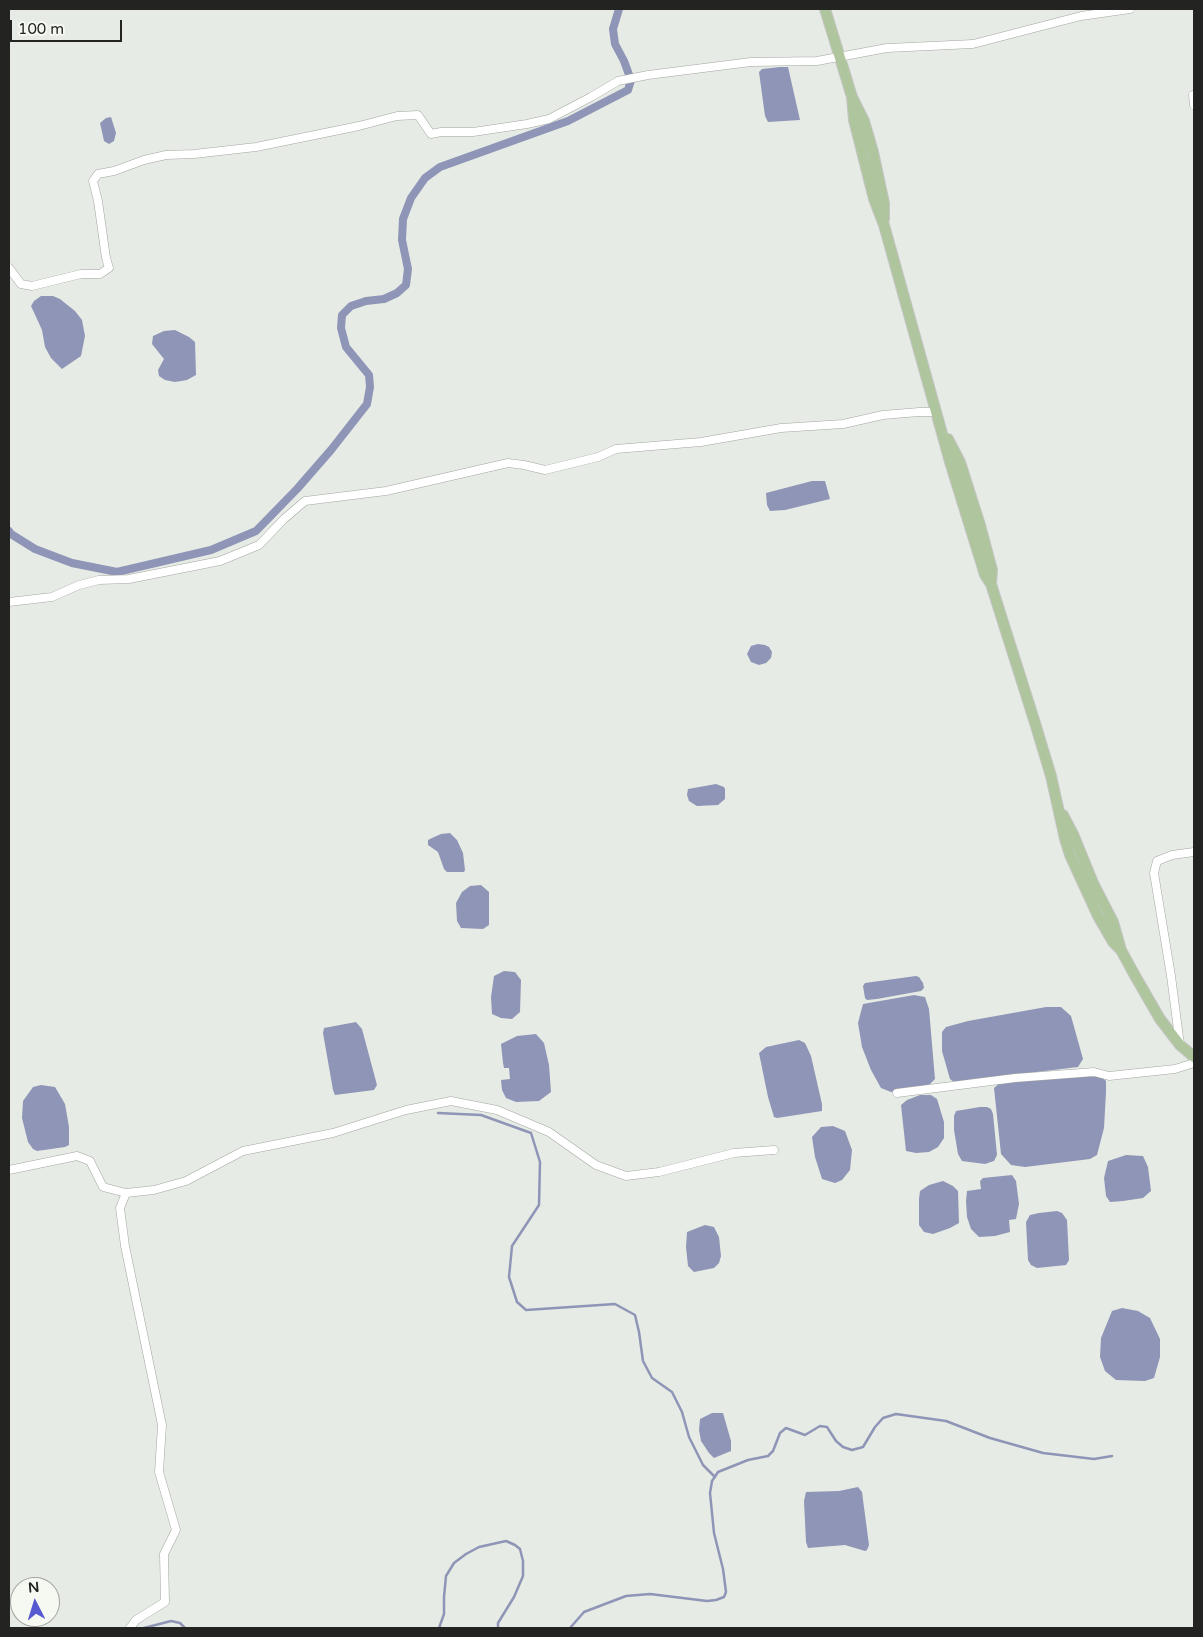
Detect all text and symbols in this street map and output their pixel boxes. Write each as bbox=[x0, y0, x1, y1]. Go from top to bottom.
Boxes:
scale bar bbox=[12, 10, 125, 42]
text: 100 m bbox=[18, 20, 64, 38]
north arrow bbox=[10, 1577, 60, 1627]
text: N bbox=[27, 1579, 40, 1597]

